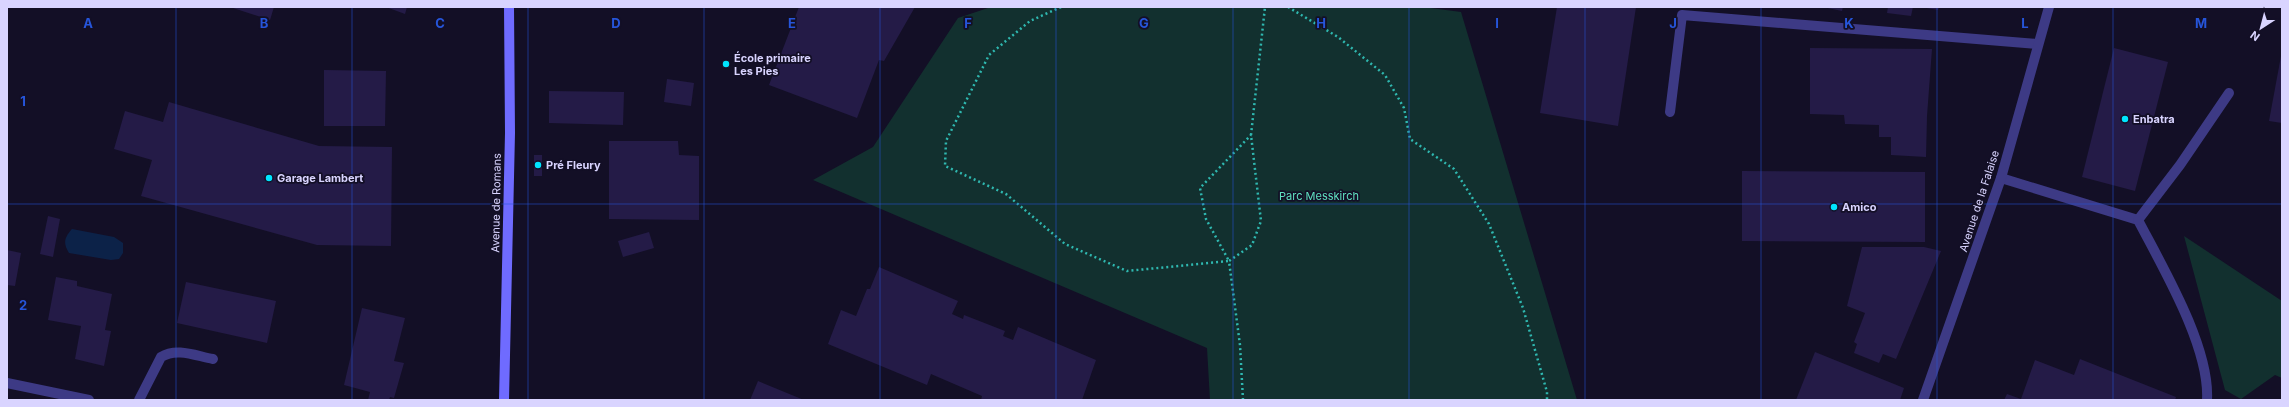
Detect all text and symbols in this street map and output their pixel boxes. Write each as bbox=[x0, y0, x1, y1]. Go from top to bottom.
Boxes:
north arrow bbox=[2241, 8, 2281, 48]
text: A bbox=[83, 15, 93, 31]
text: B bbox=[260, 15, 269, 31]
text: C bbox=[435, 15, 445, 31]
text: D bbox=[611, 15, 621, 31]
text: E bbox=[788, 15, 796, 31]
text: F bbox=[964, 15, 972, 31]
text: G bbox=[1139, 15, 1149, 31]
text: H bbox=[1316, 15, 1326, 31]
text: I bbox=[1495, 15, 1499, 31]
text: J bbox=[1669, 15, 1677, 31]
text: K bbox=[1844, 15, 1854, 31]
text: L bbox=[2021, 15, 2029, 31]
text: M bbox=[2195, 15, 2207, 31]
text: N bbox=[2248, 28, 2263, 44]
place label: École primaire Les Pies bbox=[734, 51, 811, 78]
marker: École primaire Les Pies bbox=[721, 59, 731, 69]
text: 1 bbox=[20, 93, 26, 109]
place label: Enbatra bbox=[2133, 112, 2175, 126]
marker: Enbatra bbox=[2120, 114, 2130, 124]
street label: Avenue de la Falaise bbox=[1956, 148, 2002, 254]
street label: Avenue de Romans bbox=[488, 153, 504, 253]
place label: Pré Fleury bbox=[546, 158, 601, 172]
marker: Pré Fleury bbox=[533, 160, 543, 170]
place label: Garage Lambert bbox=[277, 171, 363, 185]
marker: Garage Lambert bbox=[264, 173, 274, 183]
park label: Parc Messkirch bbox=[1279, 189, 1359, 203]
place label: Amico bbox=[1842, 200, 1877, 214]
marker: Amico bbox=[1829, 202, 1839, 212]
text: 2 bbox=[19, 297, 27, 313]

